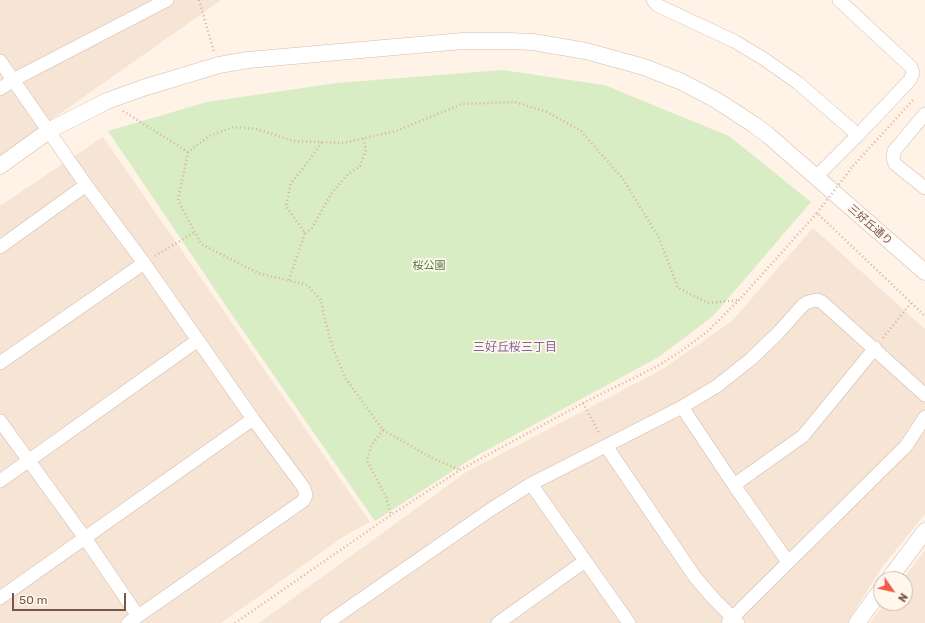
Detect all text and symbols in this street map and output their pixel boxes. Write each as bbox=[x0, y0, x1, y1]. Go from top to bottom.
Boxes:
street label: 三好丘通り bbox=[845, 202, 895, 248]
park label: 桜公園 bbox=[413, 259, 445, 273]
district label: 三好丘桜三丁目 bbox=[473, 341, 557, 355]
north arrow bbox=[873, 571, 913, 611]
scale bar bbox=[14, 585, 128, 611]
text: N bbox=[895, 591, 910, 604]
text: 50 m bbox=[19, 593, 47, 607]

